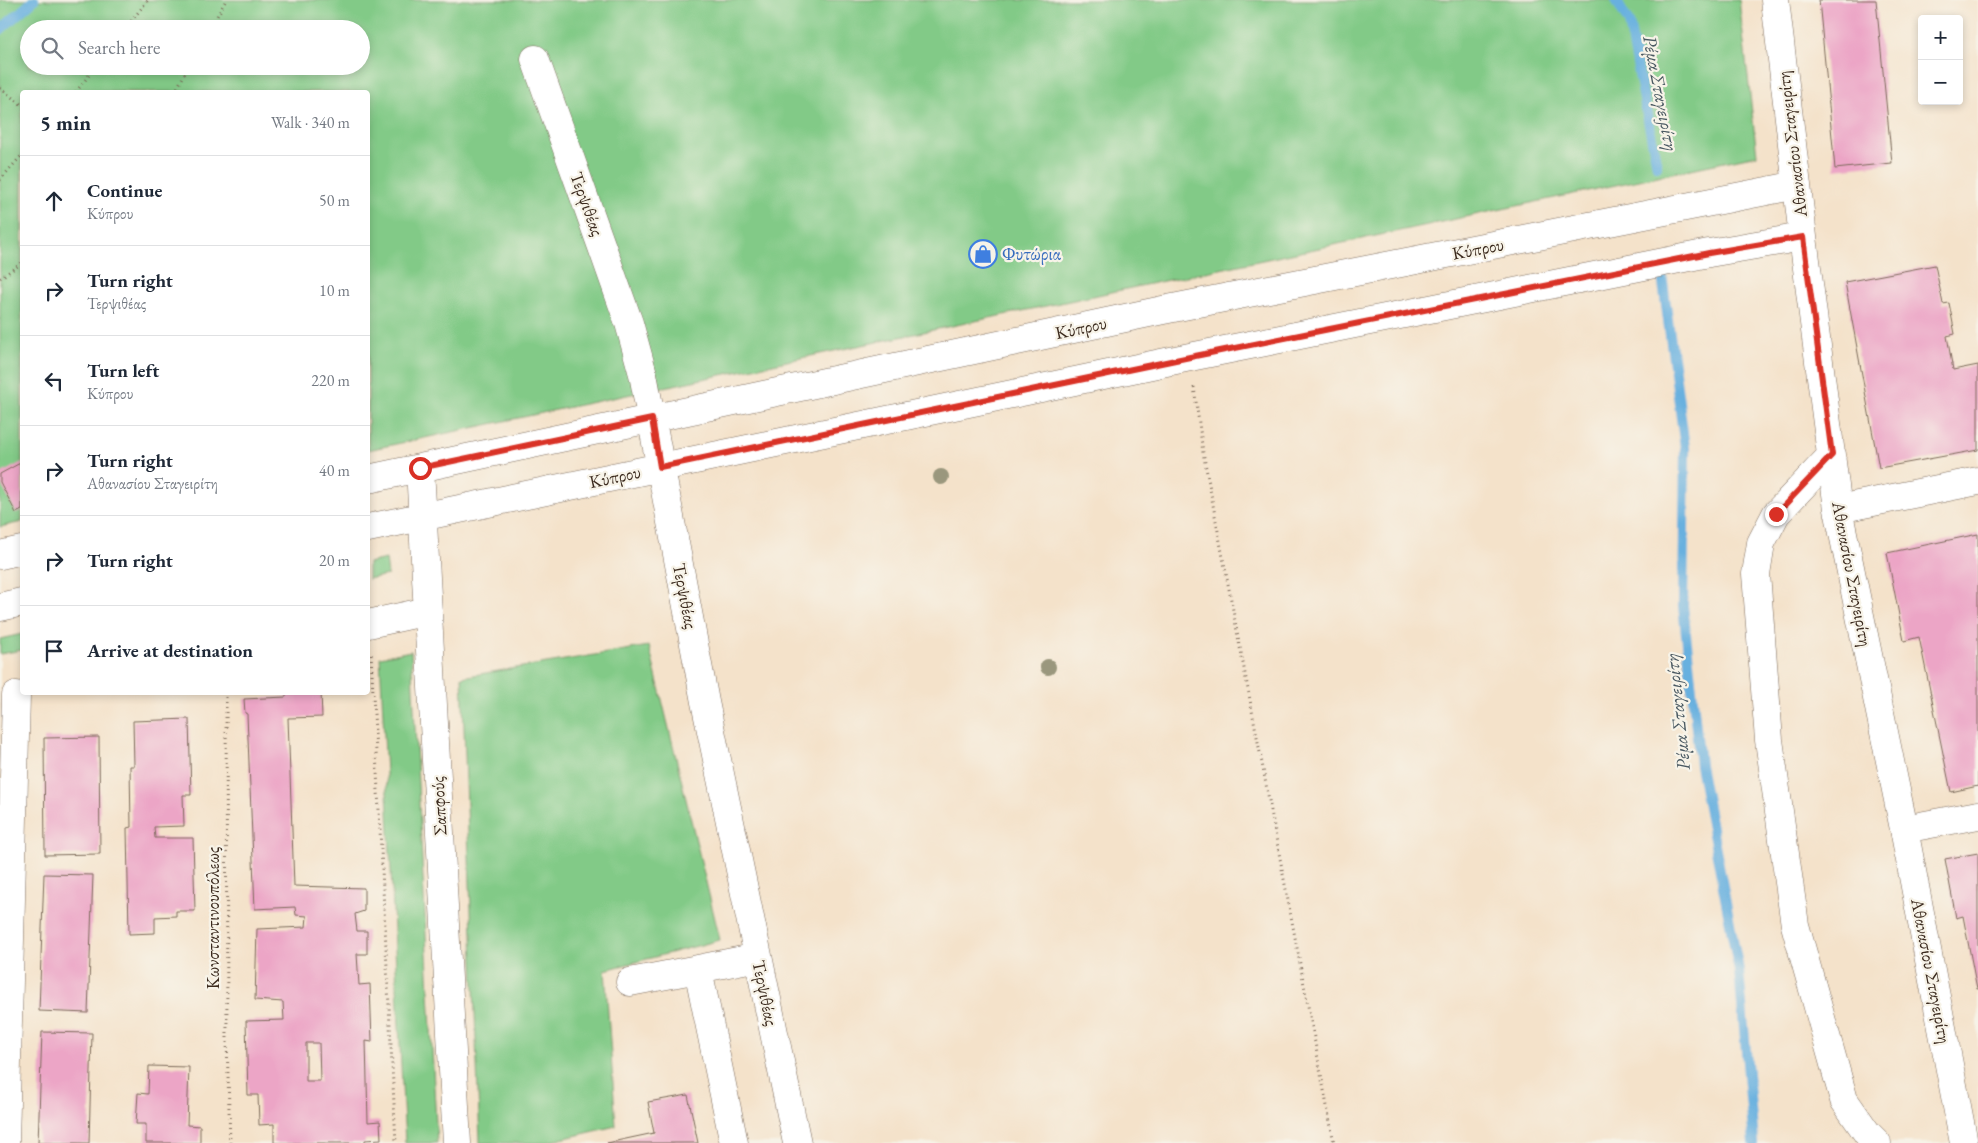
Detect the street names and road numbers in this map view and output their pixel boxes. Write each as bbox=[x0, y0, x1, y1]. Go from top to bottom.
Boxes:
street label: Αθανασίου Σταγειρίτη bbox=[1771, 70, 1812, 220]
street label: Τερψιθέας bbox=[565, 169, 610, 239]
street label: Κύπρου bbox=[1450, 232, 1506, 265]
street label: Κύπρου bbox=[1053, 311, 1109, 344]
street label: Κύπρου bbox=[587, 460, 643, 493]
street label: Αθανασίου Σταγειρίτη bbox=[1827, 498, 1878, 648]
street label: Τερψιθέας bbox=[668, 561, 703, 631]
street label: Σαπφούς bbox=[425, 776, 452, 836]
street label: Κωνσταντινουπόλεως bbox=[201, 847, 224, 989]
street label: Αθανασίου Σταγειρίτη bbox=[1906, 895, 1957, 1045]
street label: Τερψιθέας bbox=[747, 958, 784, 1028]

